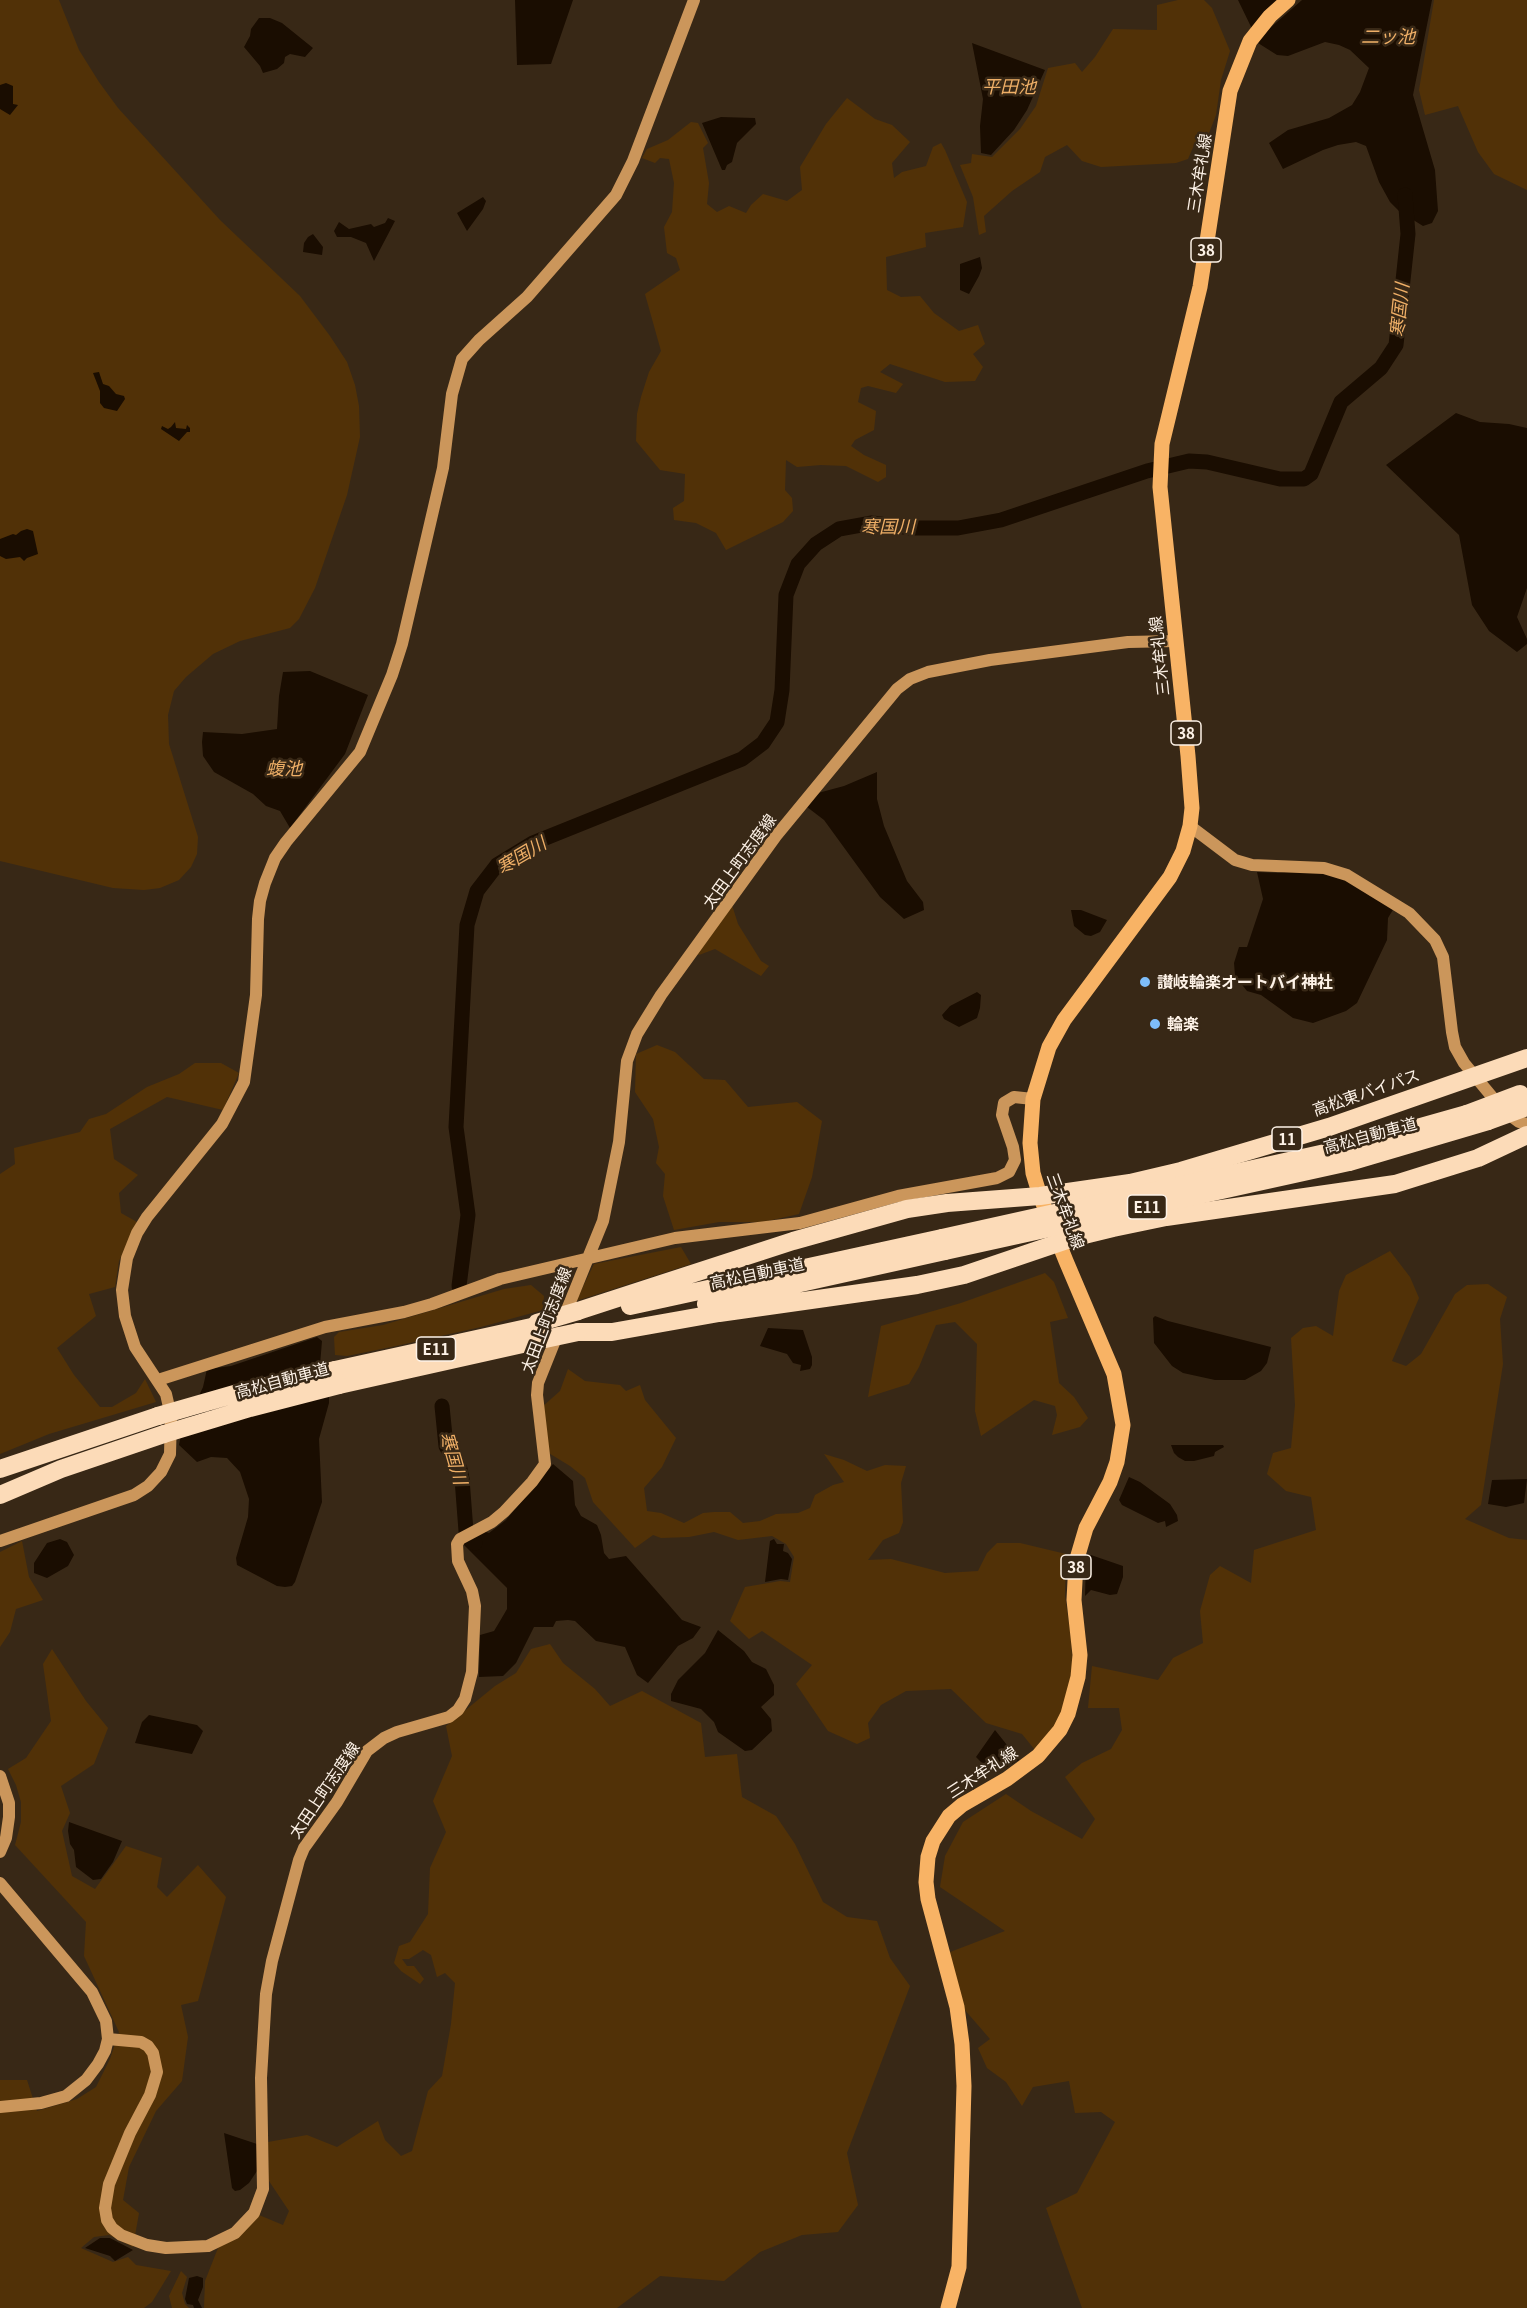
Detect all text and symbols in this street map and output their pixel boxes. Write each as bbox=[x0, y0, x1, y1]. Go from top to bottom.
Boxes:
water label: 二ッ池 bbox=[1361, 25, 1415, 47]
water label: 平田池 bbox=[982, 75, 1036, 97]
street label: 三木牟礼線 bbox=[1183, 132, 1215, 214]
road number: 38 bbox=[1191, 238, 1221, 262]
water label: 寒国川 bbox=[1385, 282, 1413, 338]
water label: 寒国川 bbox=[861, 515, 915, 537]
street label: 三木牟礼線 bbox=[1145, 615, 1173, 697]
road number: 38 bbox=[1171, 721, 1201, 745]
water label: 蝮池 bbox=[266, 757, 302, 779]
street label: 太田上町志度線 bbox=[698, 810, 780, 912]
water label: 寒国川 bbox=[492, 832, 550, 878]
place label: 讃岐輪楽オートバイ神社 bbox=[1157, 972, 1333, 992]
marker: 讃岐輪楽オートバイ神社 bbox=[1138, 975, 1152, 989]
place label: 輪楽 bbox=[1167, 1014, 1199, 1034]
marker: 輪楽 bbox=[1148, 1017, 1162, 1031]
street label: 高松東バイパス bbox=[1310, 1065, 1422, 1119]
street label: 高松自動車道 bbox=[1321, 1113, 1419, 1157]
road number: 11 bbox=[1272, 1127, 1302, 1151]
street label: 三木牟礼線 bbox=[1043, 1170, 1089, 1252]
road number: E11 bbox=[1128, 1195, 1166, 1219]
street label: 高松自動車道 bbox=[708, 1254, 806, 1292]
street label: 太田上町志度線 bbox=[517, 1264, 575, 1376]
road number: E11 bbox=[416, 1337, 456, 1361]
street label: 高松自動車道 bbox=[233, 1358, 331, 1402]
water label: 寒国川 bbox=[436, 1429, 472, 1487]
road number: 38 bbox=[1061, 1555, 1091, 1579]
street label: 太田上町志度線 bbox=[285, 1738, 363, 1842]
street label: 三木牟礼線 bbox=[943, 1742, 1021, 1802]

